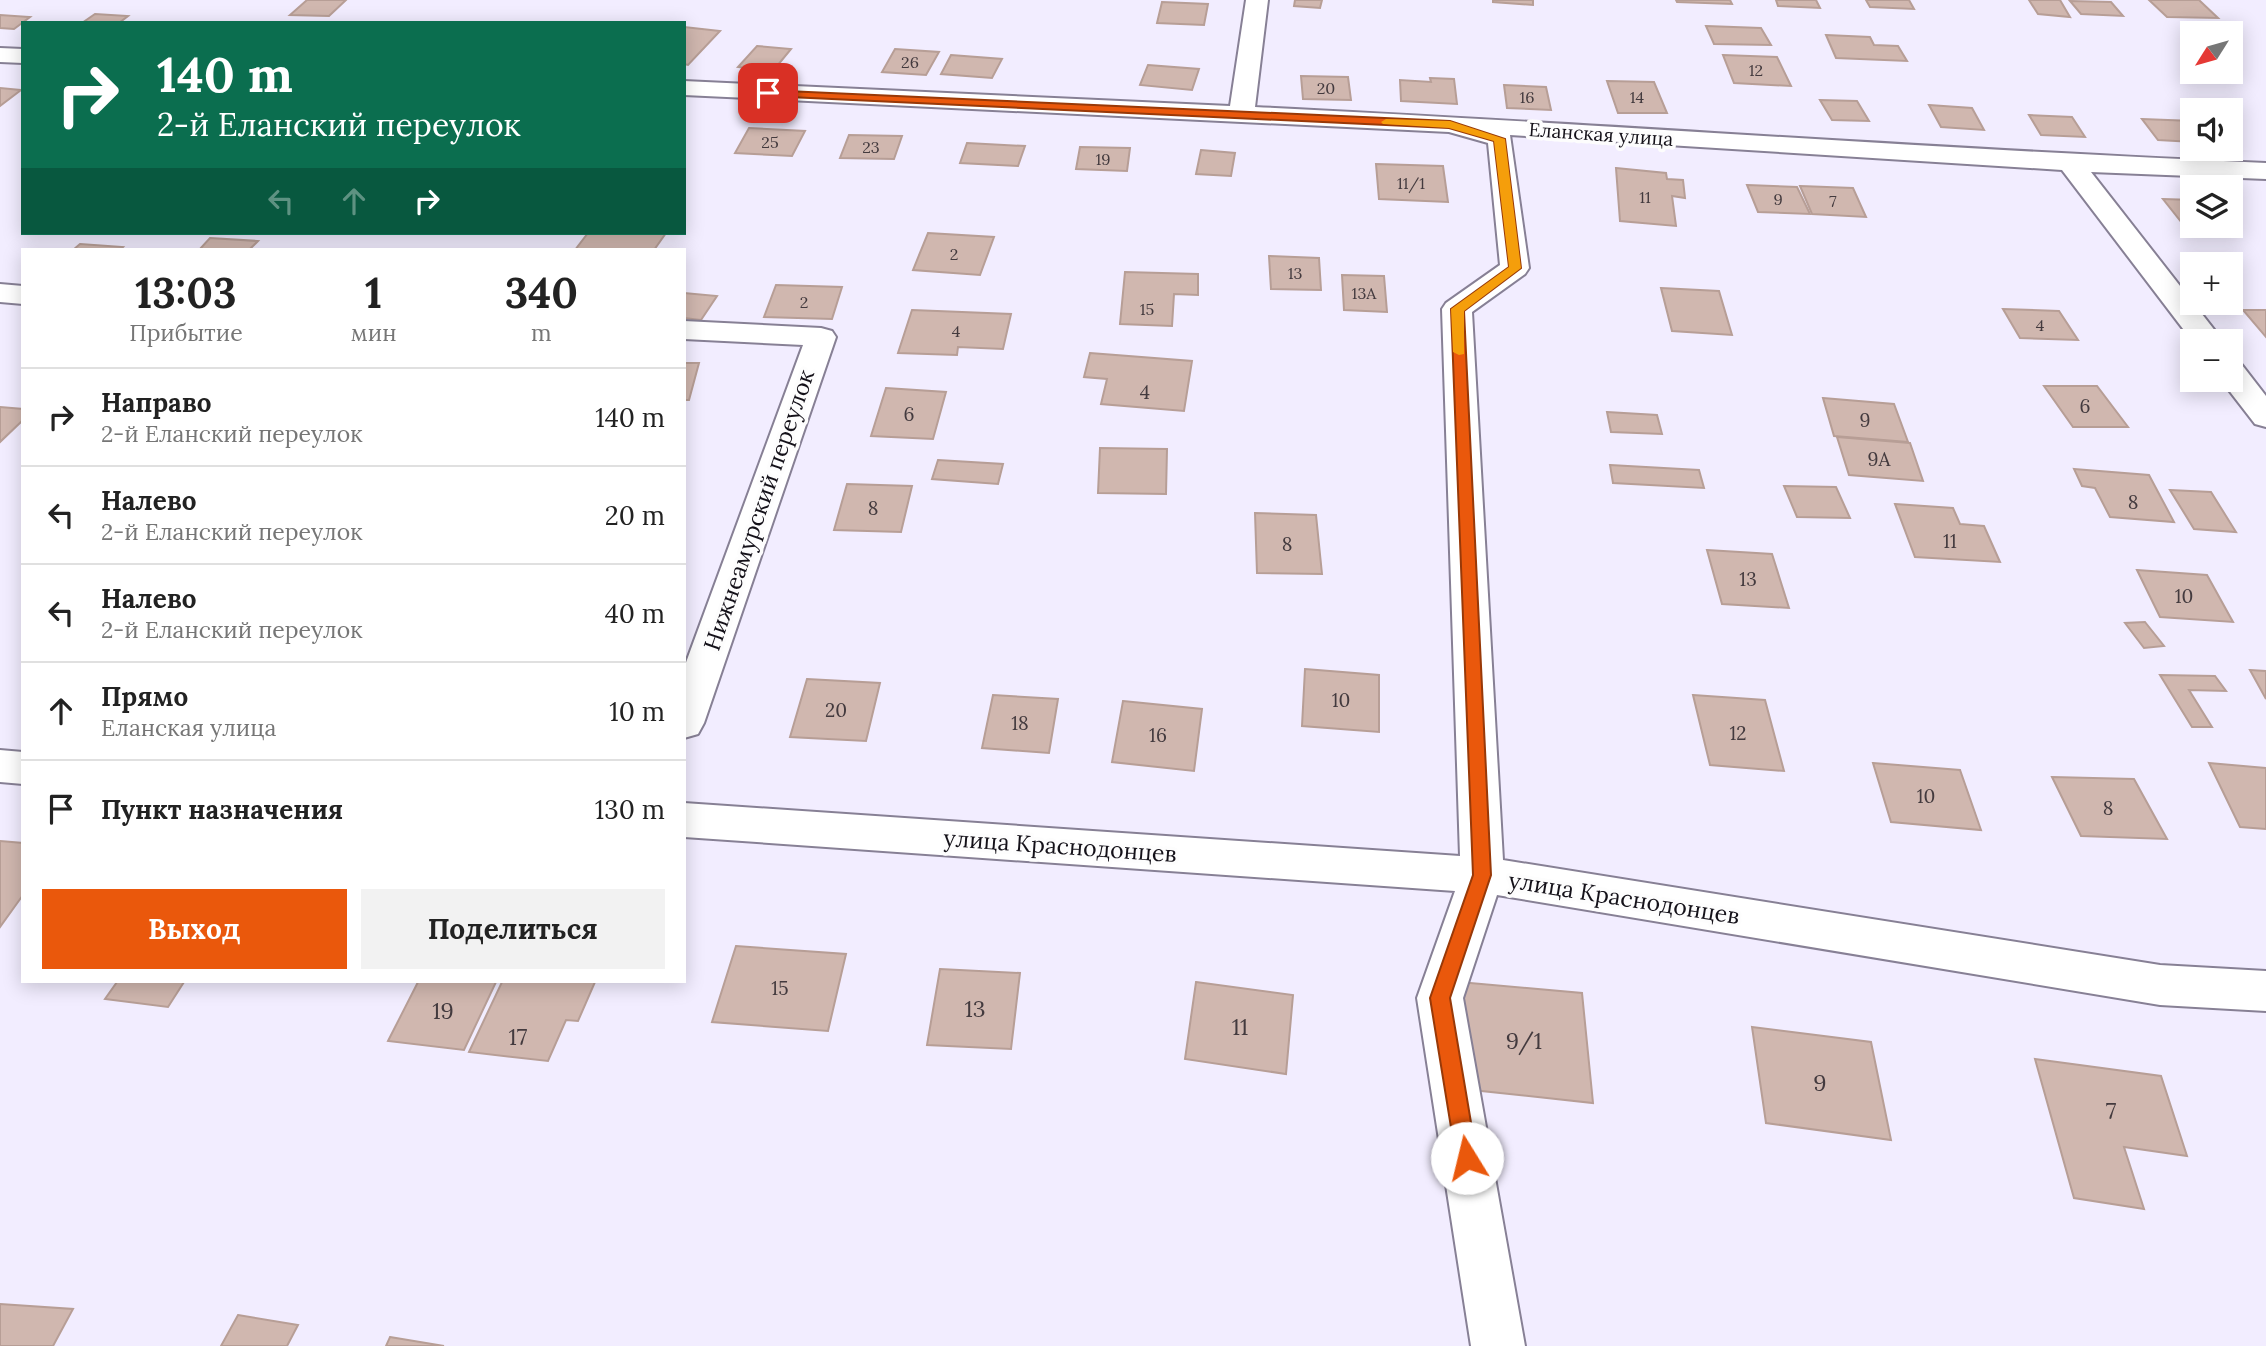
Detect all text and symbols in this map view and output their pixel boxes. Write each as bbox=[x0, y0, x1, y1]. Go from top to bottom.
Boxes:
north arrow bbox=[2180, 21, 2244, 84]
map controls bbox=[2180, 21, 2243, 392]
text: 140 m bbox=[157, 43, 293, 105]
icon: right bbox=[42, 49, 133, 140]
house number: 26 bbox=[901, 52, 919, 72]
house number: 12 bbox=[1749, 60, 1763, 80]
pin bbox=[738, 63, 798, 123]
icon: arrive bbox=[749, 74, 787, 112]
house number: 20 bbox=[1317, 78, 1335, 98]
house number: 16 bbox=[1519, 87, 1535, 107]
house number: 14 bbox=[1630, 87, 1645, 107]
button: sound bbox=[2180, 98, 2243, 161]
text: 2-й Еланский переулок bbox=[157, 104, 521, 145]
street label: Еланская улица bbox=[1528, 117, 1674, 151]
house number: 25 bbox=[761, 132, 779, 152]
house number: 23 bbox=[862, 137, 880, 157]
house number: 19 bbox=[1095, 149, 1111, 169]
house number: 11/1 bbox=[1397, 173, 1425, 194]
button: layers bbox=[2180, 175, 2243, 238]
icon: left bbox=[262, 182, 300, 220]
icon: ahead bbox=[335, 182, 373, 220]
icon: right bbox=[408, 182, 446, 220]
house number: 11 bbox=[1639, 187, 1651, 207]
house number: 9 bbox=[1773, 189, 1783, 209]
house number: 7 bbox=[1829, 191, 1837, 211]
house number: 2 bbox=[950, 244, 958, 264]
button: + bbox=[2180, 252, 2243, 315]
house number: 13 bbox=[1288, 263, 1302, 283]
text: 13:03 bbox=[135, 266, 237, 320]
text: 1 bbox=[365, 266, 382, 320]
text: 340 bbox=[505, 266, 578, 320]
house number: 13А bbox=[1352, 283, 1377, 303]
house number: 2 bbox=[800, 292, 808, 312]
house number: 15 bbox=[1140, 299, 1154, 319]
house number: 4 bbox=[2036, 315, 2045, 335]
text: Прибытие bbox=[129, 318, 243, 347]
text: мин bbox=[351, 318, 397, 347]
text: m bbox=[531, 318, 552, 347]
house number: 4 bbox=[952, 321, 961, 341]
button: − bbox=[2180, 329, 2243, 392]
street label: Нижнеамурский переулок bbox=[697, 365, 820, 654]
house number: 4 bbox=[1140, 380, 1150, 404]
text: Направо bbox=[101, 386, 212, 419]
house number: 6 bbox=[2080, 394, 2091, 418]
icon: right bbox=[42, 398, 80, 436]
text: 140 m bbox=[595, 401, 665, 434]
house number: 6 bbox=[904, 402, 915, 426]
house number: 9 bbox=[1860, 408, 1870, 432]
text: 2-й Еланский переулок bbox=[101, 419, 363, 448]
house number: 9А bbox=[1868, 447, 1892, 471]
text: Налево bbox=[101, 484, 197, 517]
house number: 8 bbox=[2128, 490, 2138, 514]
icon: left bbox=[42, 496, 80, 534]
house number: 8 bbox=[868, 496, 878, 520]
text: 20 m bbox=[605, 499, 665, 532]
text: 2-й Еланский переулок bbox=[101, 517, 363, 546]
house number: 11 bbox=[1943, 529, 1957, 553]
house number: 8 bbox=[1282, 532, 1292, 556]
house number: 13 bbox=[1739, 567, 1757, 591]
text: Налево bbox=[101, 582, 197, 615]
house number: 10 bbox=[2175, 584, 2193, 608]
icon: left bbox=[42, 594, 80, 632]
text: 40 m bbox=[605, 597, 665, 630]
text: 2-й Еланский переулок bbox=[101, 615, 363, 644]
text: Прямо bbox=[101, 680, 188, 713]
house number: 10 bbox=[1332, 688, 1350, 712]
icon: ahead bbox=[42, 692, 80, 730]
text: 10 m bbox=[609, 695, 665, 728]
house number: 20 bbox=[825, 698, 847, 722]
house number: 18 bbox=[1011, 711, 1029, 735]
text: Еланская улица bbox=[101, 713, 276, 742]
house number: 12 bbox=[1729, 721, 1747, 745]
house number: 16 bbox=[1149, 723, 1167, 747]
house number: 10 bbox=[1917, 784, 1935, 808]
icon: arrive bbox=[42, 790, 80, 828]
text: Пункт назначения bbox=[101, 793, 343, 826]
text: 130 m bbox=[595, 793, 665, 826]
house number: 8 bbox=[2103, 796, 2113, 820]
street label: улица Краснодонцев bbox=[943, 823, 1177, 868]
street label: улица Краснодонцев bbox=[1507, 865, 1742, 930]
button: Выход bbox=[42, 889, 347, 969]
button: Поделиться bbox=[361, 889, 665, 969]
house number: 15 bbox=[771, 976, 789, 1000]
house number: 13 bbox=[964, 994, 986, 1023]
house number: 19 bbox=[432, 996, 454, 1025]
house number: 11 bbox=[1232, 1012, 1248, 1041]
house number: 17 bbox=[509, 1022, 528, 1051]
house number: 9/1 bbox=[1506, 1026, 1542, 1056]
house number: 9 bbox=[1813, 1068, 1827, 1097]
house number: 7 bbox=[2106, 1096, 2117, 1125]
position arrow bbox=[1430, 1121, 1504, 1195]

